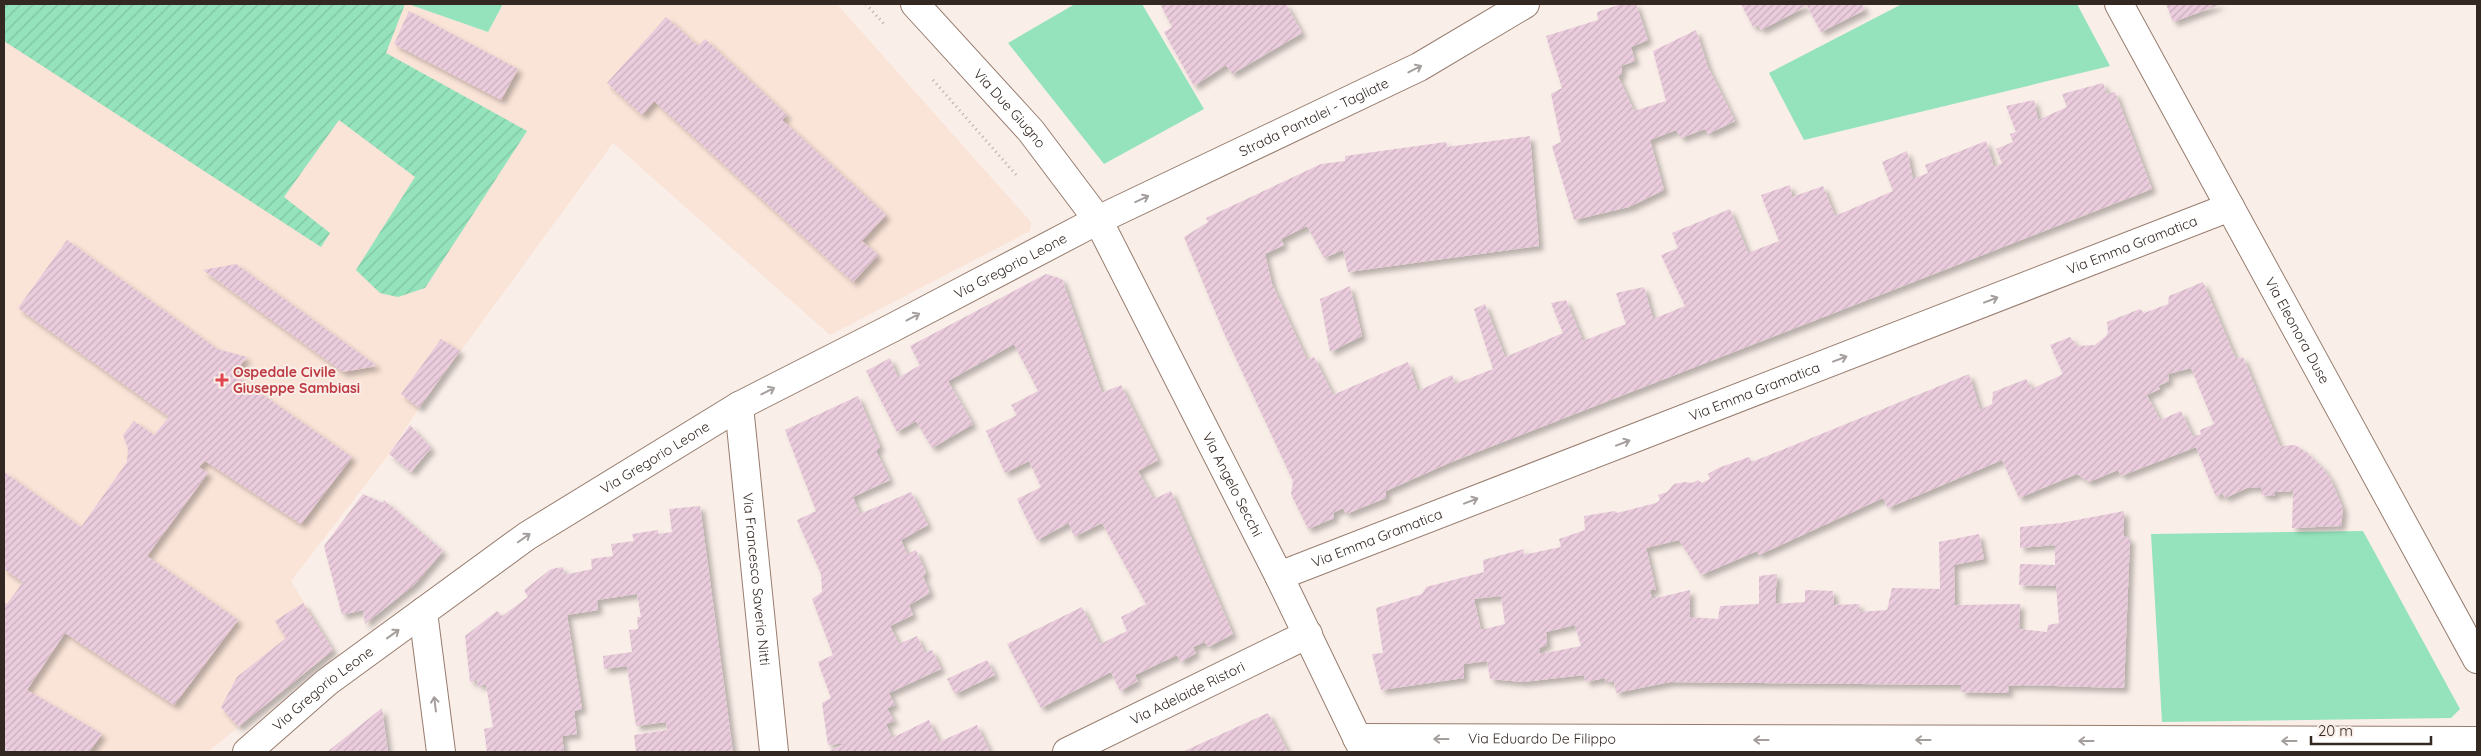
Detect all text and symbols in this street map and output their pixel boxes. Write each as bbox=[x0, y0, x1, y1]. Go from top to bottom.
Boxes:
one-way arrow bbox=[1407, 64, 1422, 73]
street label: Via Due Giugno bbox=[970, 65, 1050, 152]
street label: Strada Pantalei - Tagliate bbox=[1236, 74, 1392, 161]
one-way arrow bbox=[1134, 194, 1149, 203]
street label: Via Emma Gramatica bbox=[2064, 212, 2200, 278]
street label: Via Gregorio Leone bbox=[951, 229, 1070, 303]
street label: Via Eleonora Duse bbox=[2261, 274, 2334, 387]
one-way arrow bbox=[1983, 295, 1998, 304]
one-way arrow bbox=[905, 312, 920, 321]
one-way arrow bbox=[1832, 353, 1847, 363]
street label: Via Emma Gramatica bbox=[1687, 358, 1822, 425]
place label: Ospedale Civile Giuseppe Sambiasi bbox=[233, 363, 360, 397]
marker: Ospedale Civile Giuseppe Sambiasi bbox=[215, 373, 229, 387]
one-way arrow bbox=[761, 386, 776, 396]
street label: Via Gregorio Leone bbox=[597, 417, 713, 498]
street label: Via Angelo Secchi bbox=[1198, 429, 1266, 540]
one-way arrow bbox=[1615, 438, 1630, 447]
street label: Via Francesco Saverio Nitti bbox=[739, 492, 774, 666]
one-way arrow bbox=[1464, 496, 1479, 505]
street label: Via Emma Gramatica bbox=[1309, 505, 1445, 571]
one-way arrow bbox=[517, 533, 531, 543]
one-way arrow bbox=[386, 629, 400, 639]
street label: Via Gregorio Leone bbox=[269, 642, 377, 735]
street label: Via Adelaide Ristori bbox=[1127, 657, 1248, 729]
one-way arrow bbox=[430, 696, 440, 712]
scale bar bbox=[2311, 714, 2431, 746]
text: 20 m bbox=[2318, 721, 2353, 740]
street label: Via Eduardo De Filippo bbox=[1468, 729, 1616, 748]
one-way arrow bbox=[1433, 734, 1449, 744]
one-way arrow bbox=[1753, 735, 1769, 745]
one-way arrow bbox=[1915, 735, 1932, 745]
one-way arrow bbox=[2078, 736, 2094, 746]
one-way arrow bbox=[2281, 736, 2297, 746]

